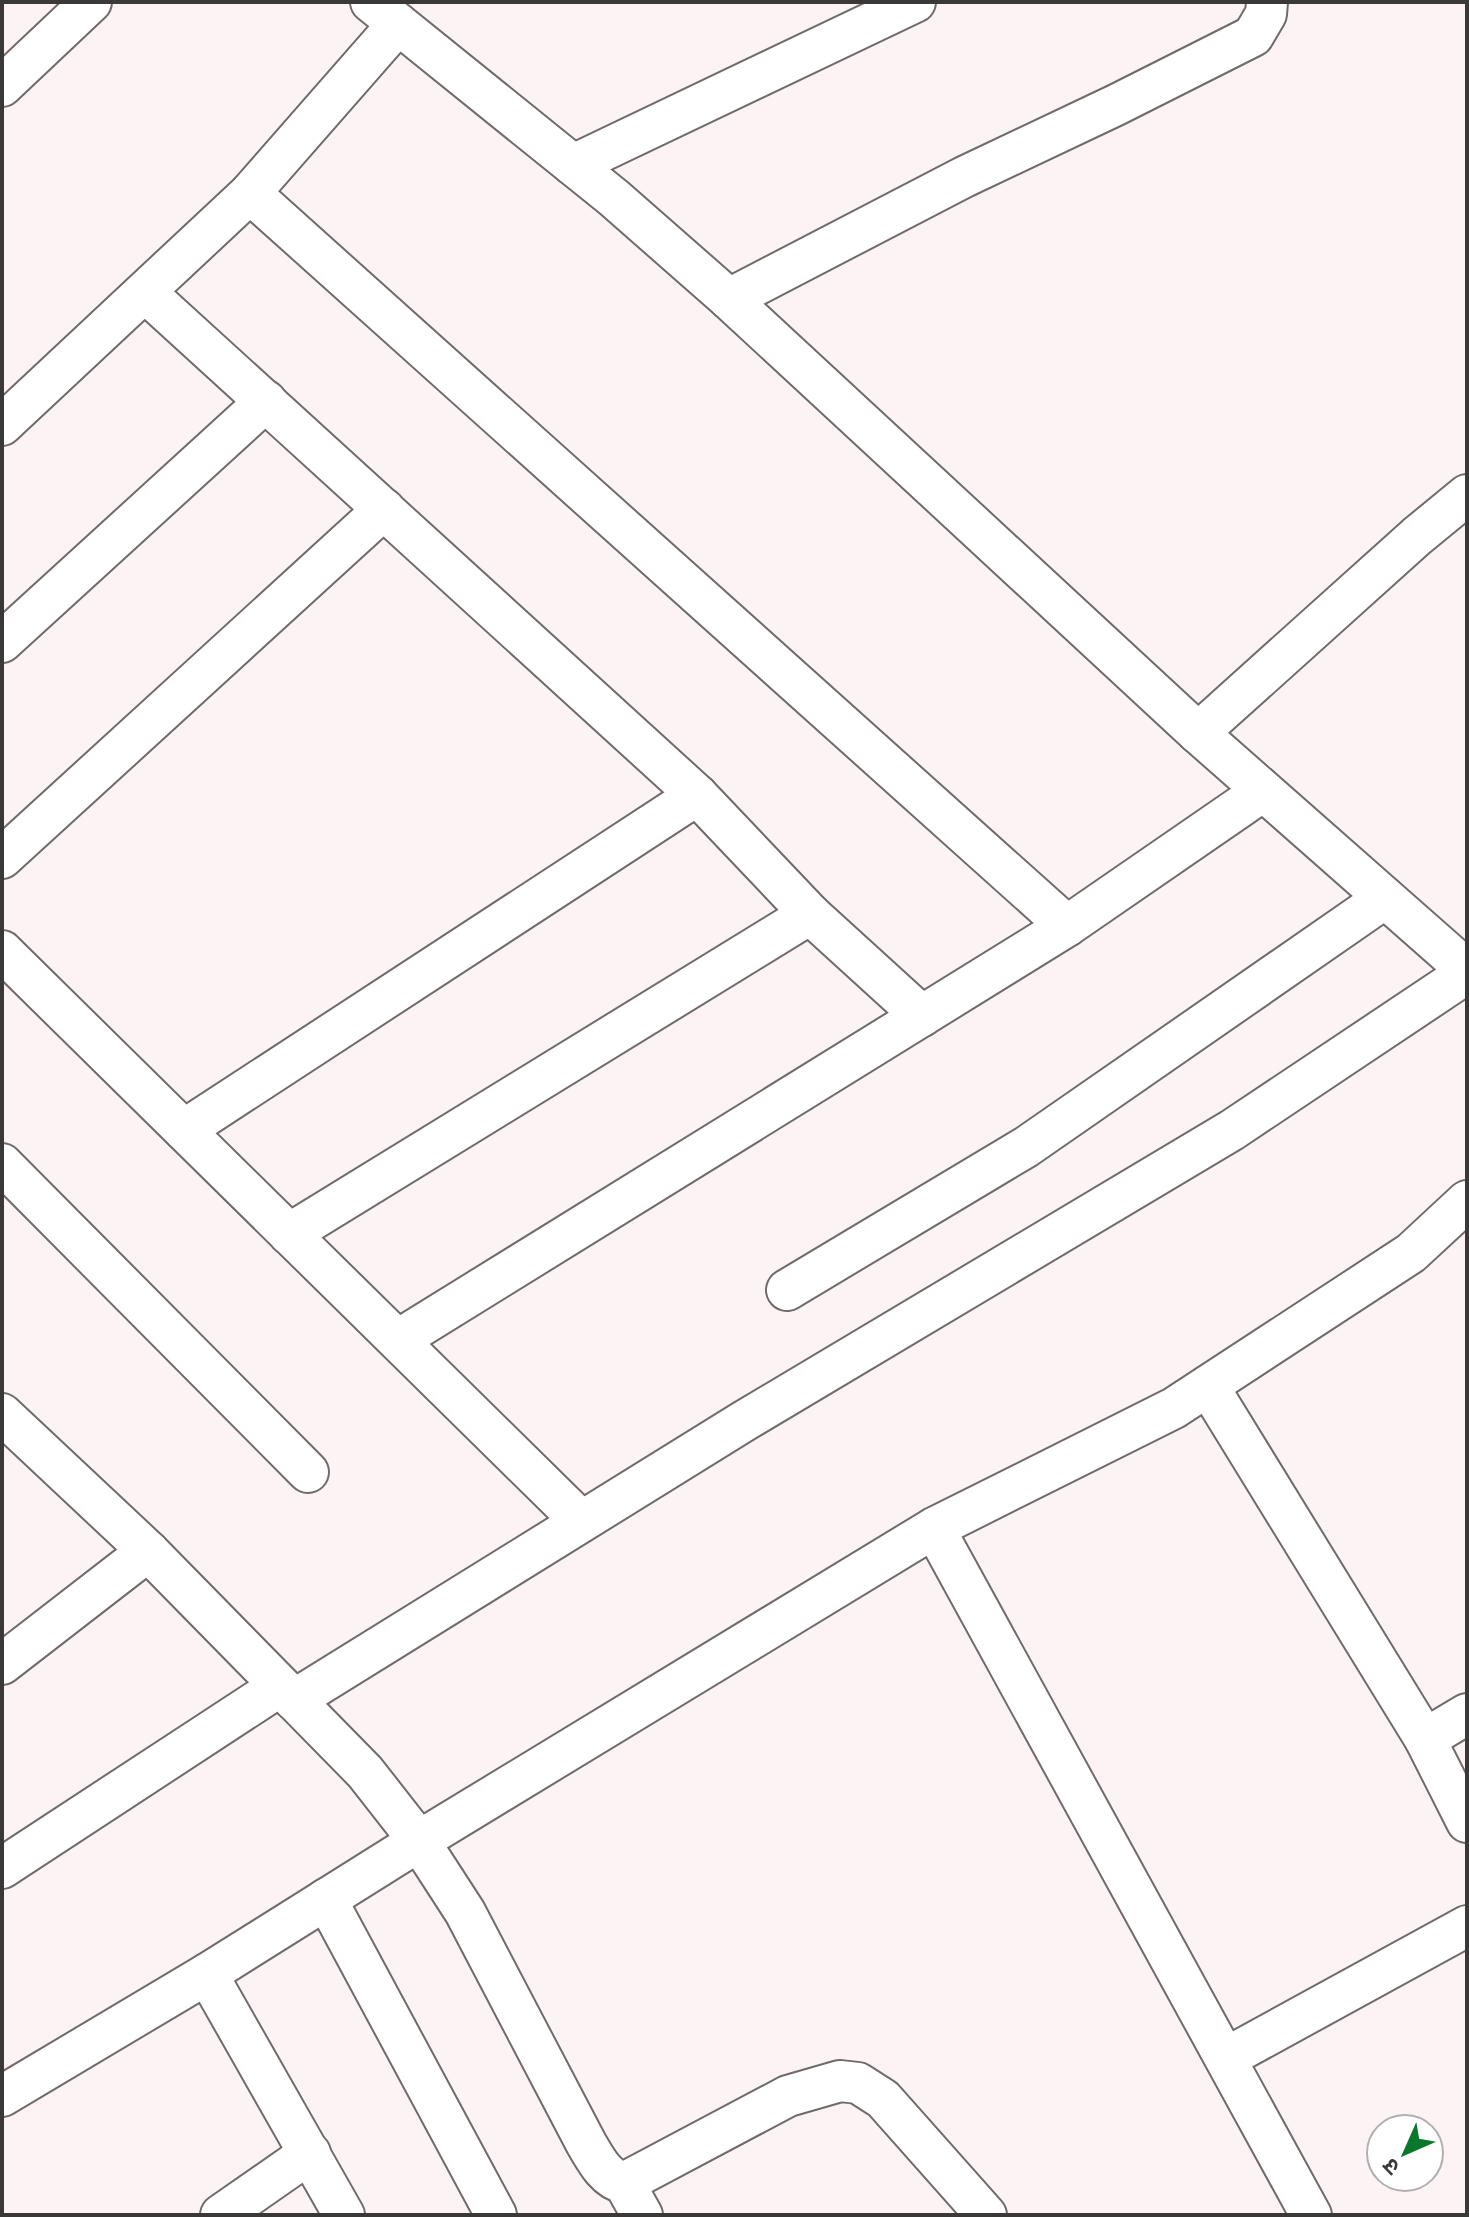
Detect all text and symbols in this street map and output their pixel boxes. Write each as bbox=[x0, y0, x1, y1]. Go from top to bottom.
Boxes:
north arrow bbox=[1365, 2113, 1445, 2193]
text: उ bbox=[1377, 2153, 1405, 2180]

